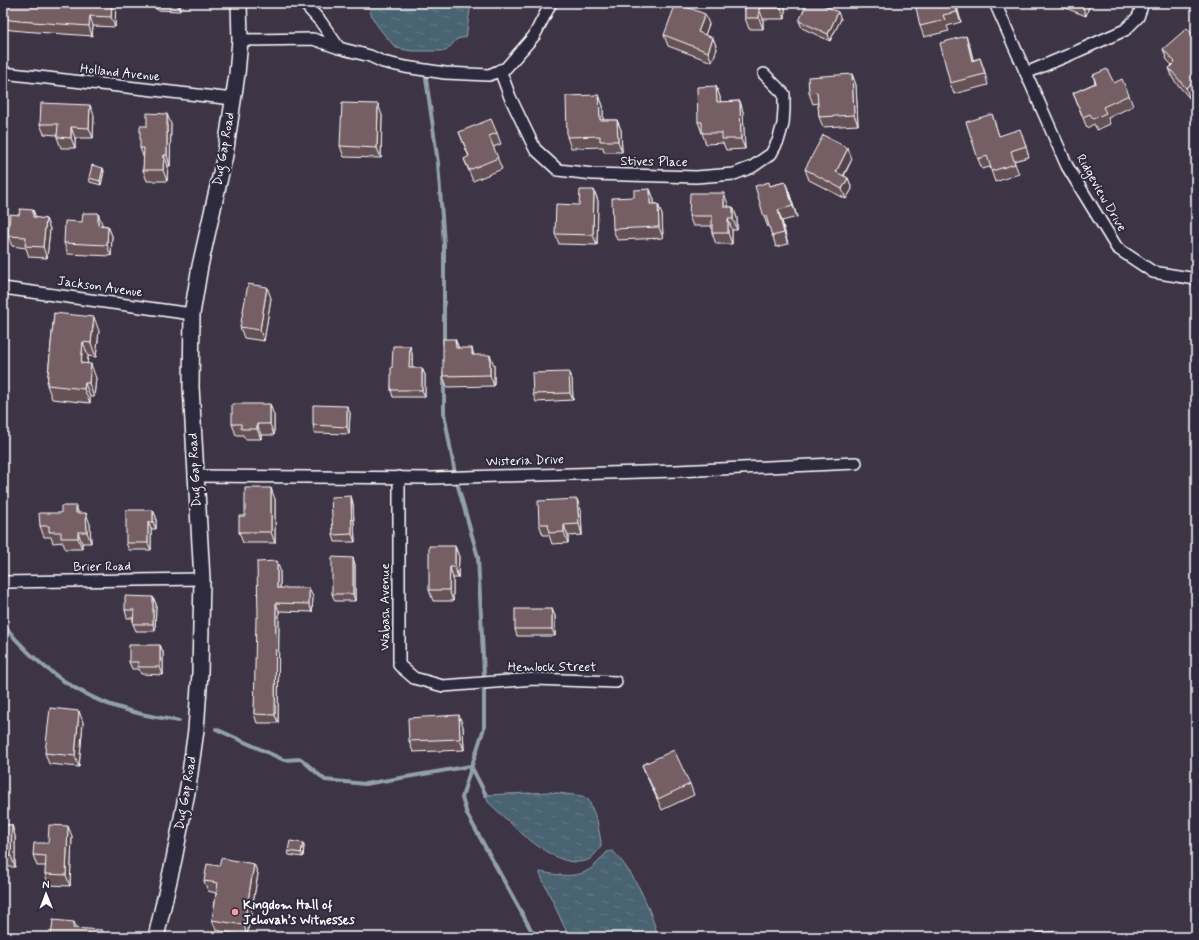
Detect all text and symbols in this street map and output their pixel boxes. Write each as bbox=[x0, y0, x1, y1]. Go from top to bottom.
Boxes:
street label: Holland Avenue bbox=[79, 60, 161, 86]
street label: Dug Gap Road bbox=[209, 111, 241, 187]
street label: Ridgeview Drive bbox=[1071, 151, 1130, 235]
street label: Stives Place bbox=[620, 153, 688, 171]
street label: Jackson Avenue bbox=[56, 273, 144, 301]
street label: Dug Gap Road bbox=[185, 432, 207, 508]
street label: Wisteria Drive bbox=[486, 451, 564, 471]
street label: Brier Road bbox=[73, 558, 131, 576]
street label: Wabash Avenue bbox=[377, 563, 394, 651]
street label: Hemlock Street bbox=[508, 659, 596, 676]
street label: Dug Gap Road bbox=[171, 755, 203, 831]
north arrow bbox=[26, 874, 66, 914]
text: N bbox=[42, 878, 50, 892]
place label: Kingdom Hall of Jehovah’s Witnesses bbox=[243, 897, 355, 929]
marker: Kingdom Hall of Jehovah’s Witnesses bbox=[230, 907, 240, 917]

